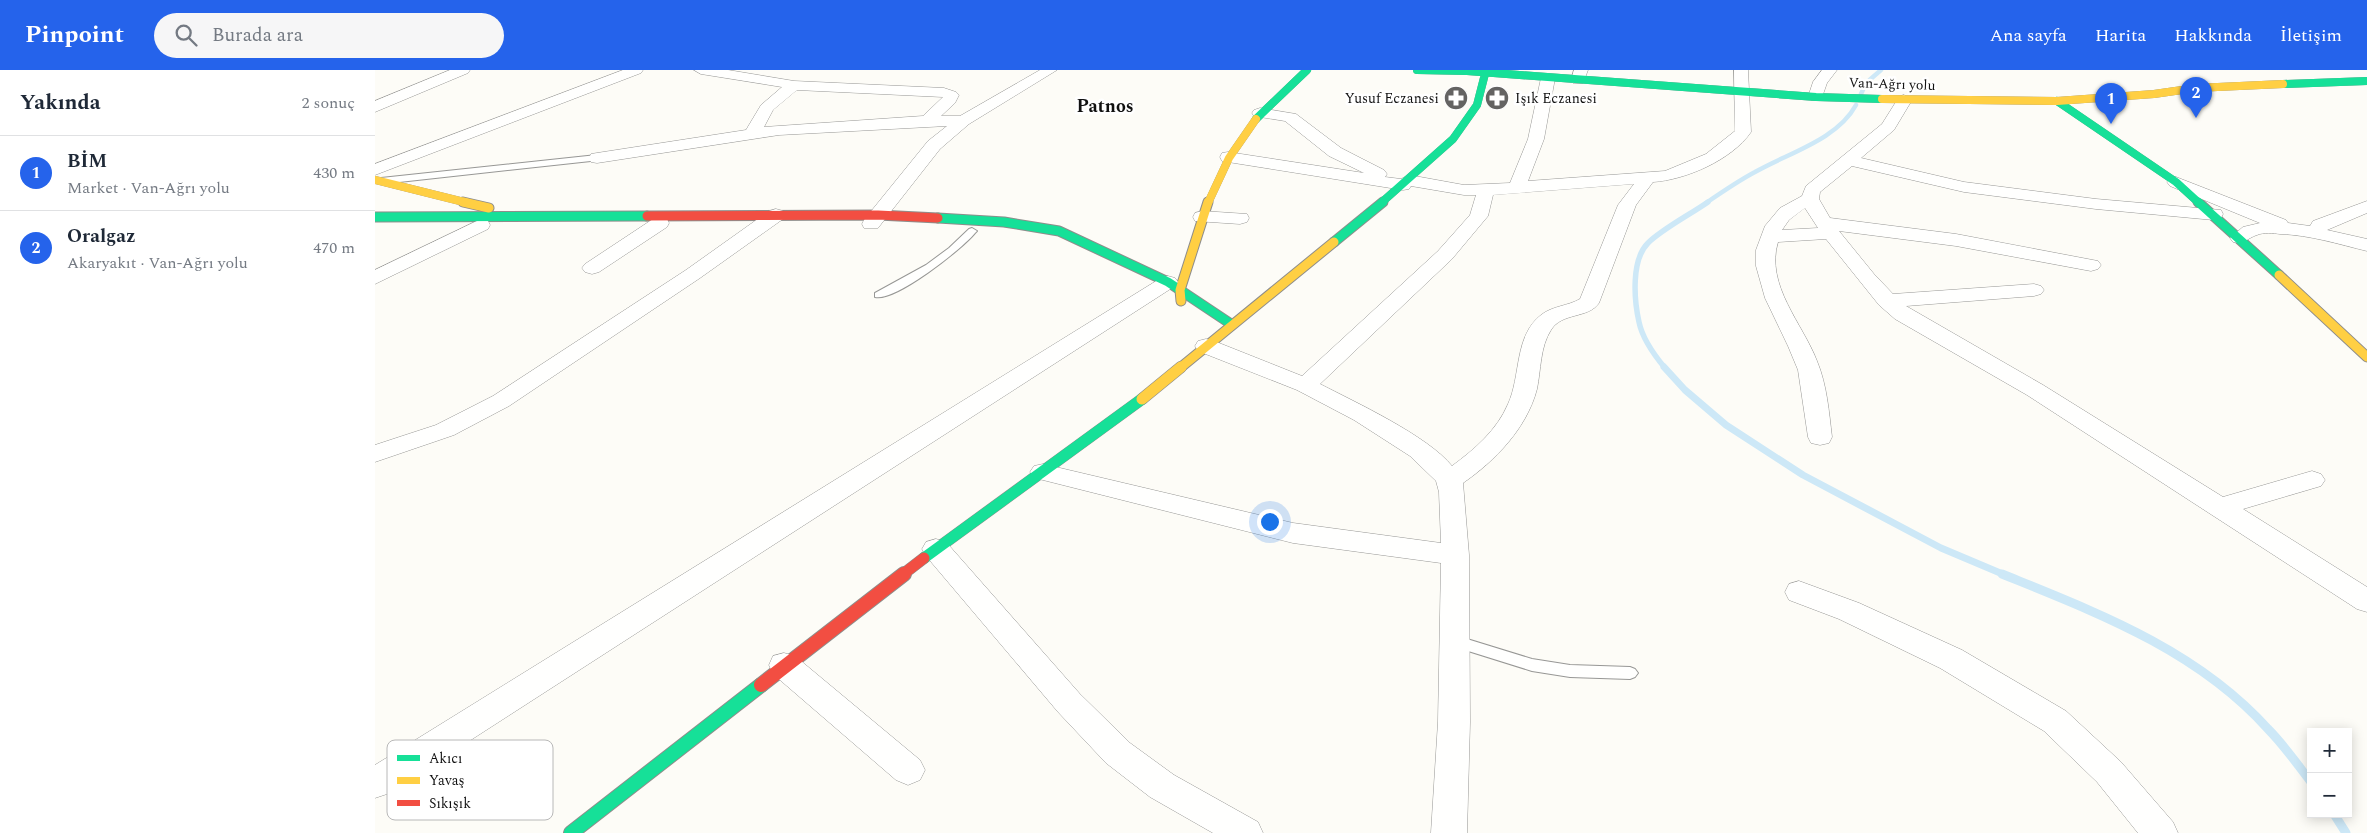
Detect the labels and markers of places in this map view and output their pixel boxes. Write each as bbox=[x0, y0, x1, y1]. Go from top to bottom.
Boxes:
pin: 2 bbox=[2180, 77, 2212, 118]
pin: 1 bbox=[2095, 83, 2127, 124]
pharmacy icon: Yusuf Eczanesi bbox=[1443, 85, 1469, 111]
pharmacy icon: Işık Eczanesi bbox=[1484, 85, 1510, 111]
place label: Yusuf Eczanesi bbox=[1345, 88, 1439, 109]
place label: Işık Eczanesi bbox=[1515, 88, 1597, 109]

